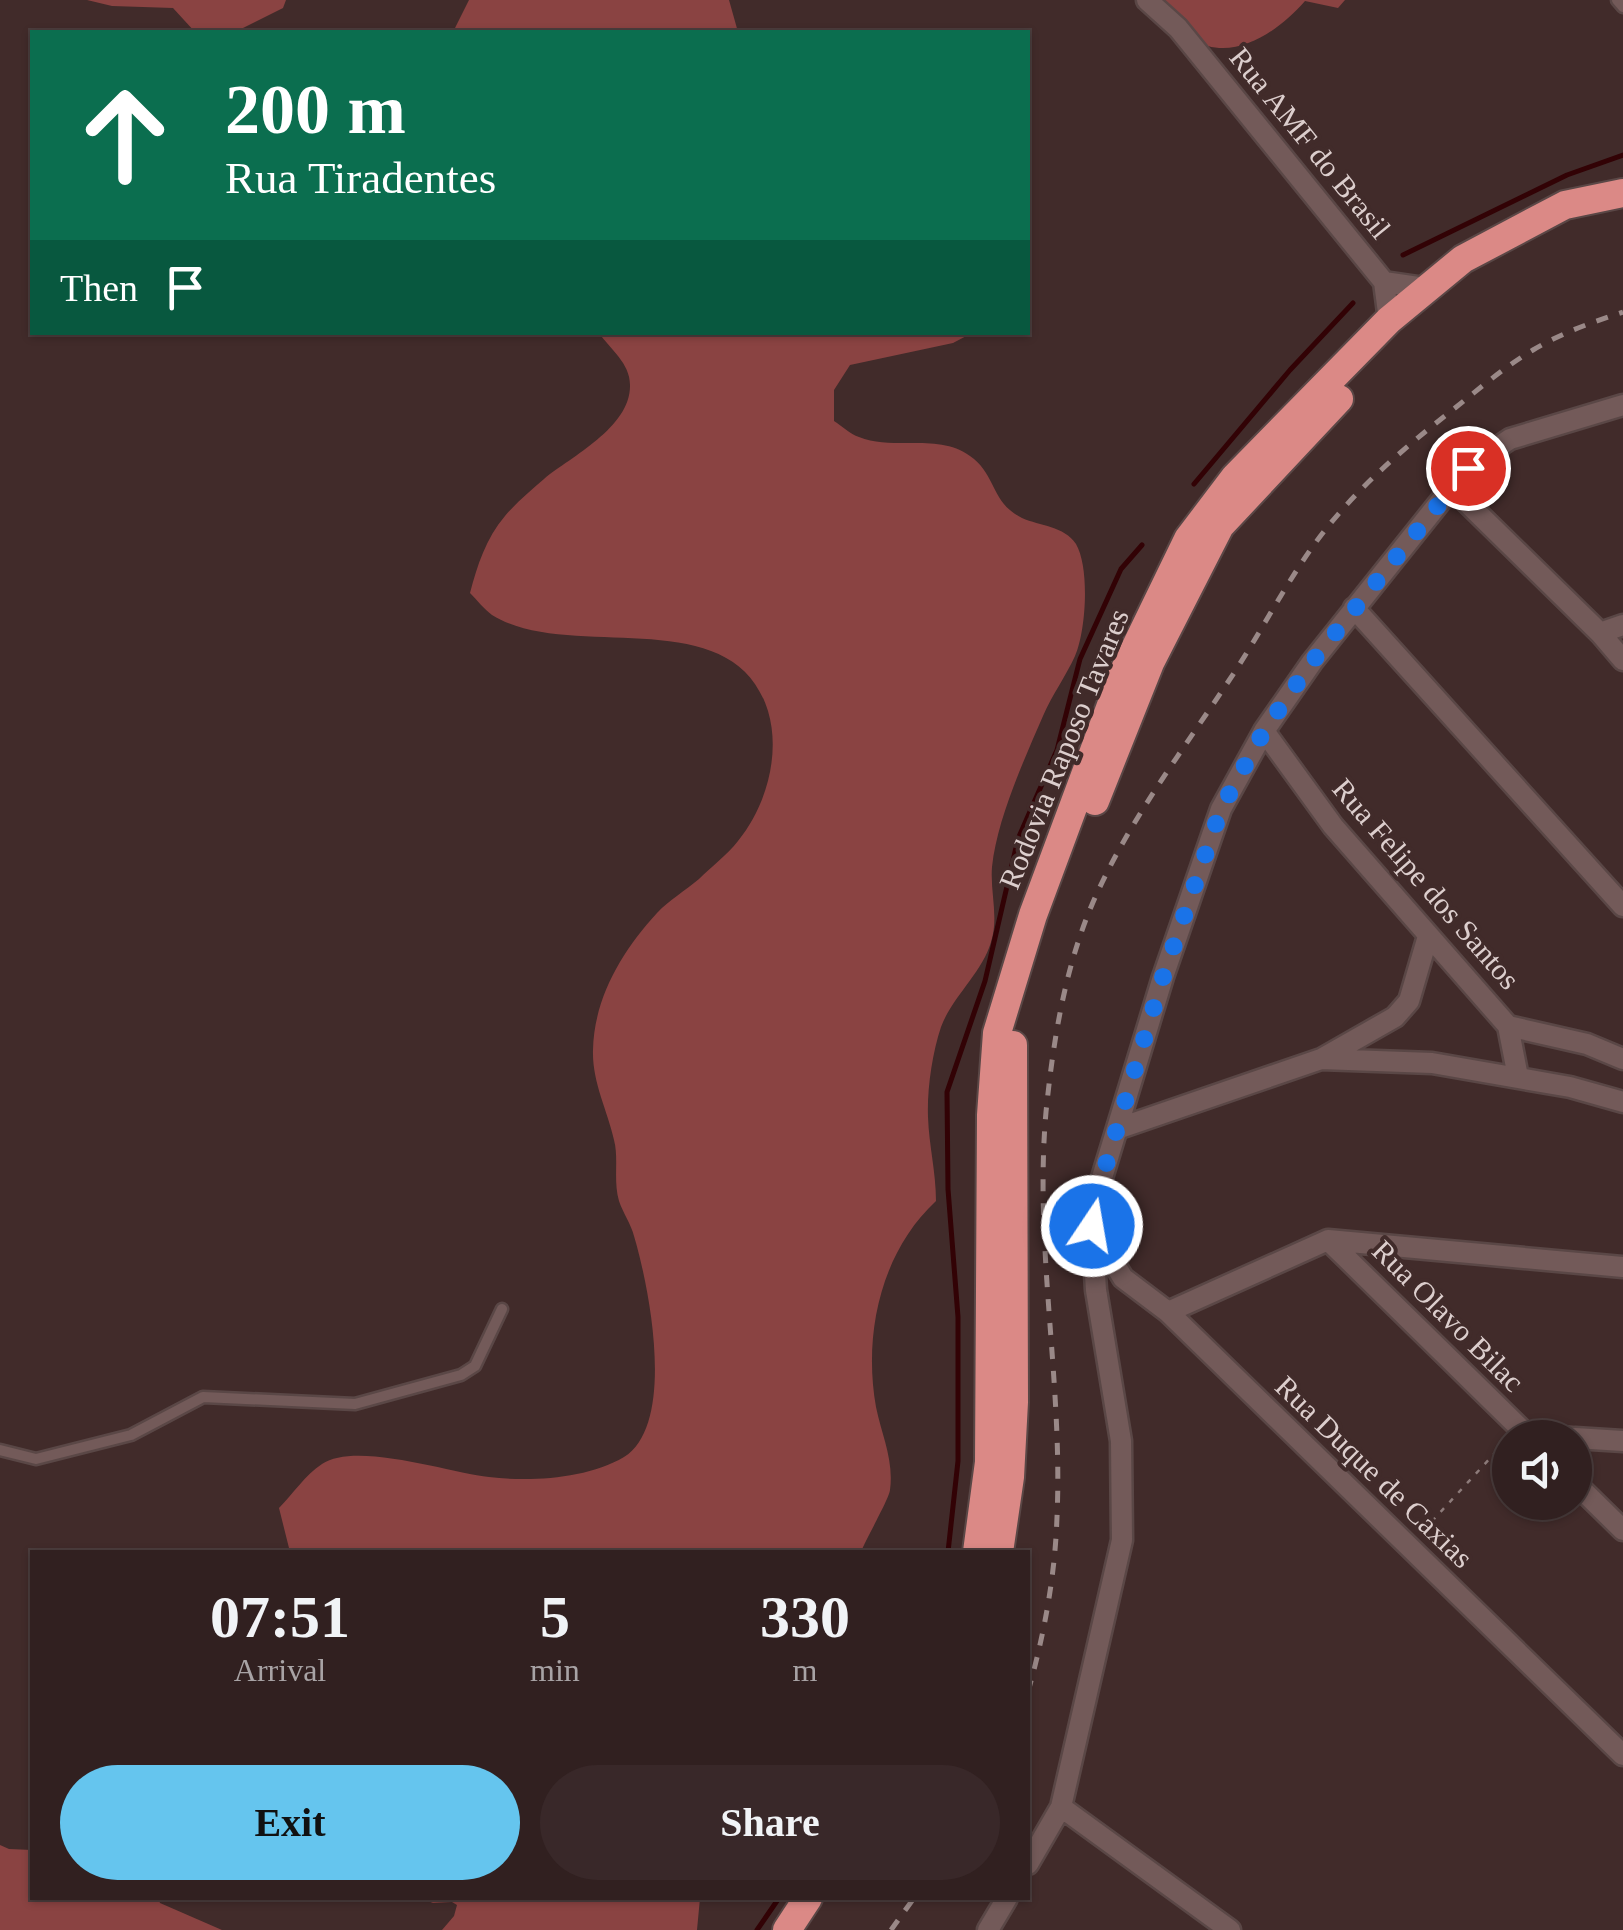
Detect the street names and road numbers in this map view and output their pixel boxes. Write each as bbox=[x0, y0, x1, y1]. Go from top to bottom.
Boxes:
street label: Rua AMF do Brasil bbox=[1223, 41, 1397, 245]
street label: Rodovia Raposo Tavares bbox=[992, 604, 1135, 894]
street label: Rua Felipe dos Santos bbox=[1326, 772, 1527, 995]
street label: Rua Olavo Bilac bbox=[1366, 1233, 1531, 1398]
street label: Rua Duque de Caxias bbox=[1269, 1369, 1480, 1574]

